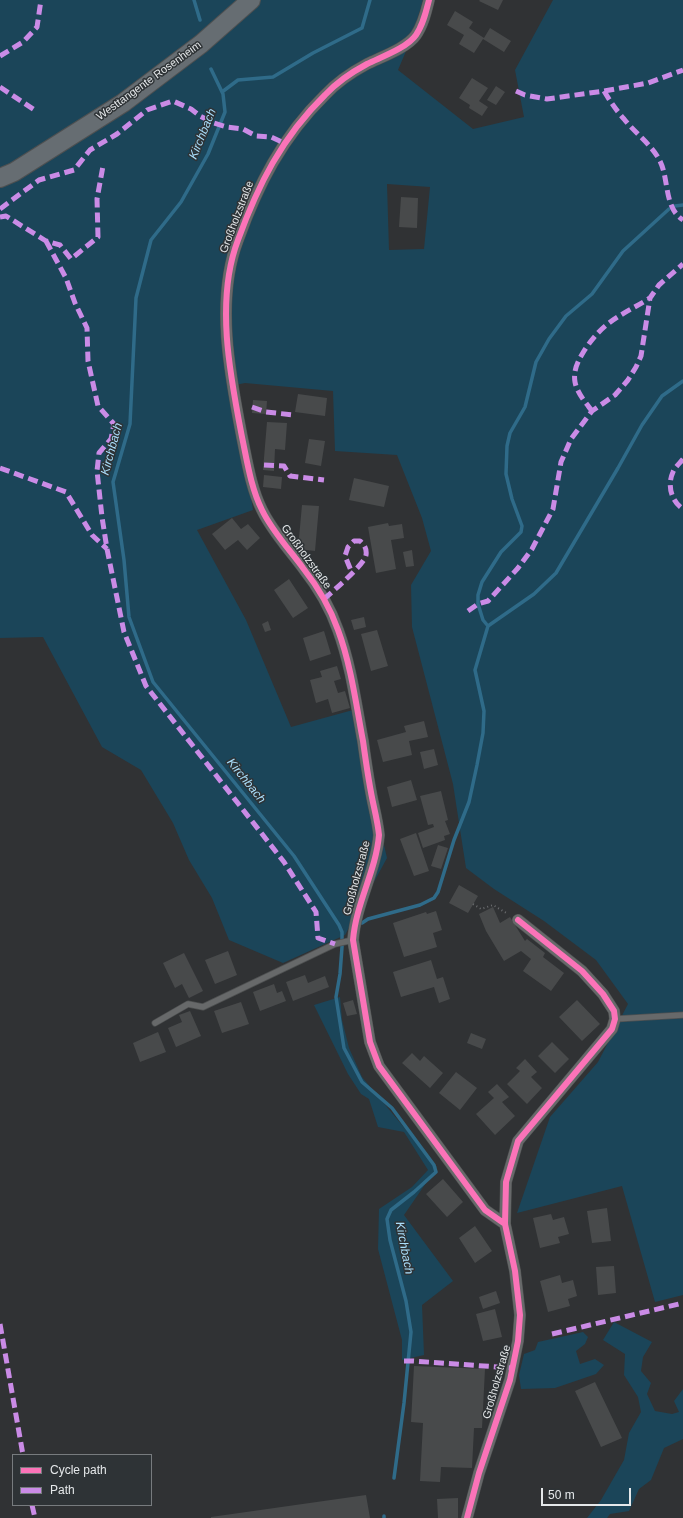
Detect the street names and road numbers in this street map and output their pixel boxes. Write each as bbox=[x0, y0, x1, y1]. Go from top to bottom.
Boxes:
street label: Westtangente Rosenheim bbox=[94, 39, 204, 123]
street label: Großholzstraße bbox=[217, 179, 257, 255]
street label: Großholzstraße bbox=[278, 522, 334, 592]
street label: Großholzstraße bbox=[341, 839, 373, 917]
street label: Großholzstraße bbox=[480, 1343, 514, 1421]

